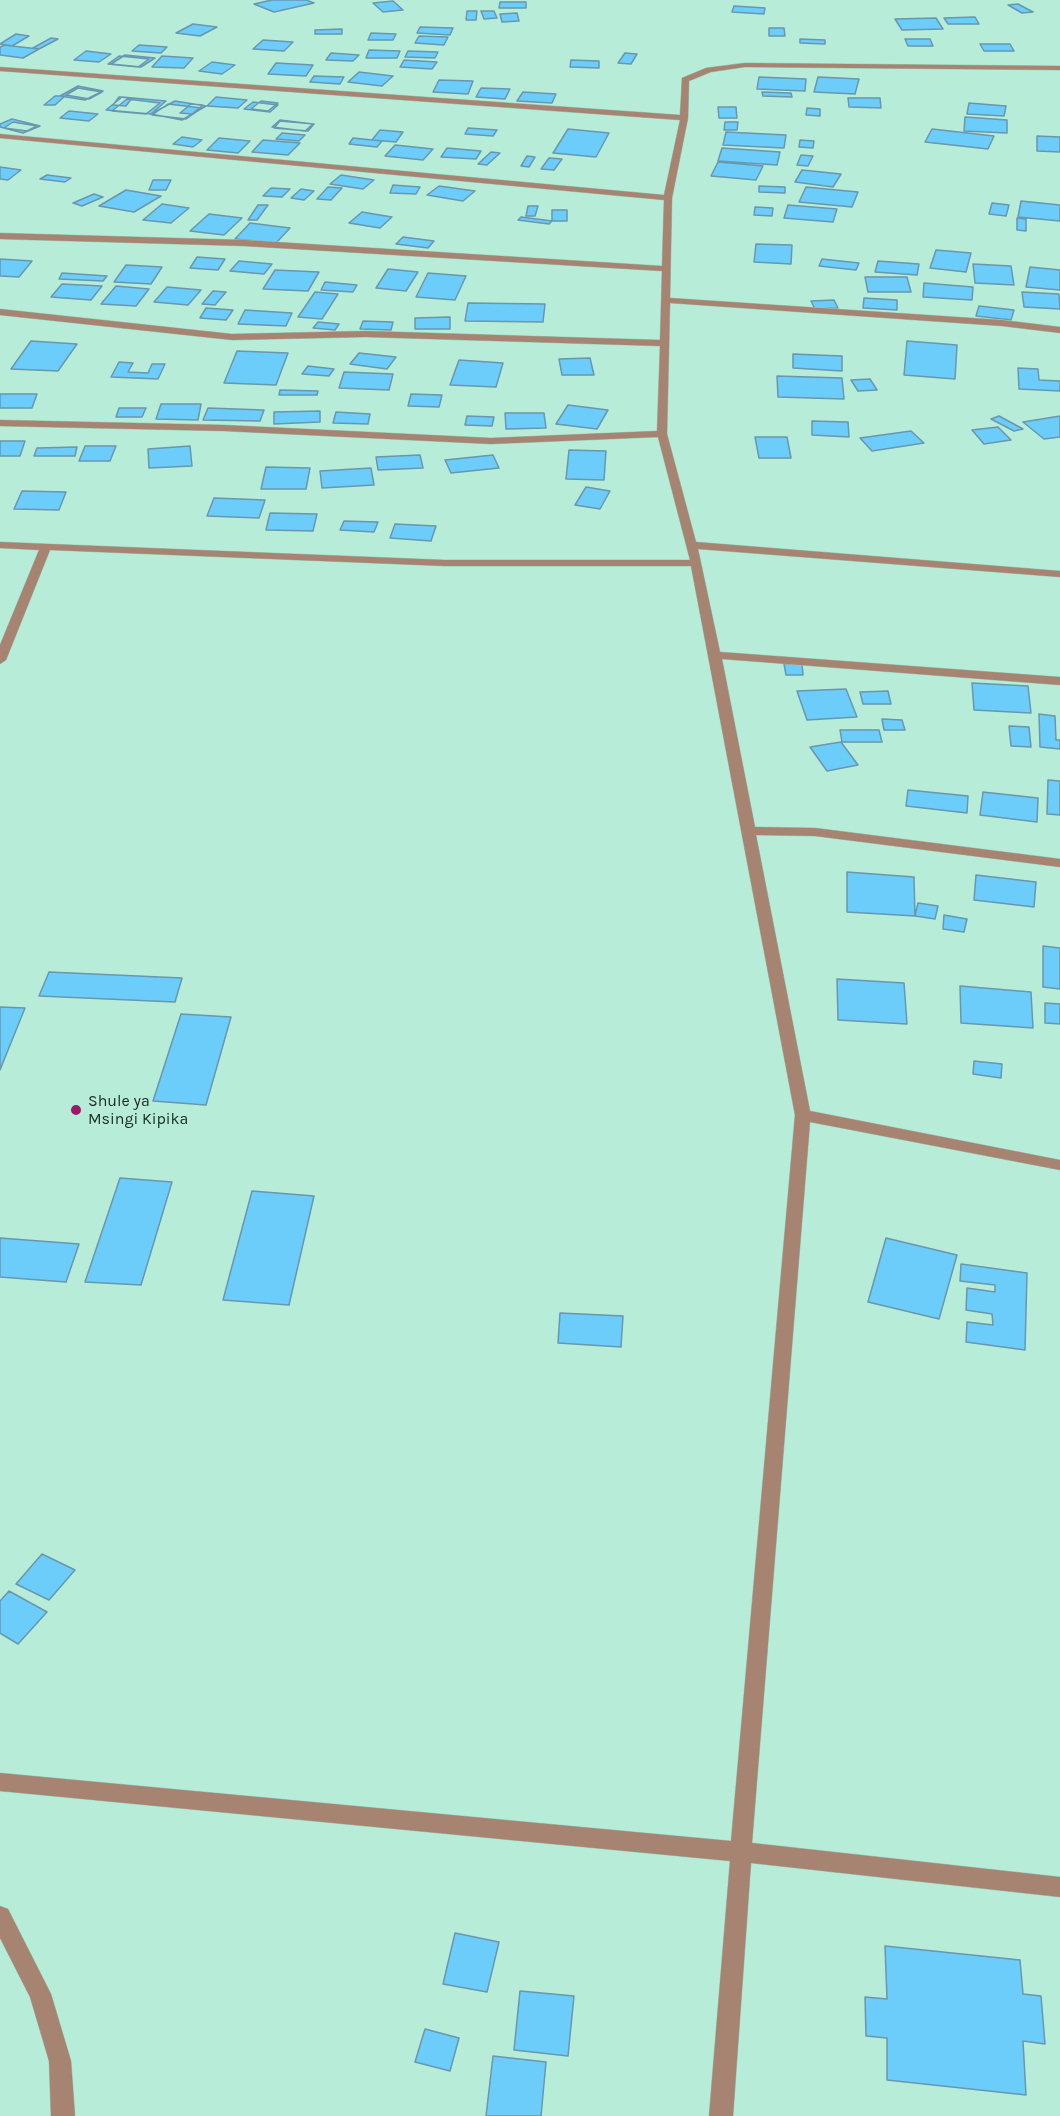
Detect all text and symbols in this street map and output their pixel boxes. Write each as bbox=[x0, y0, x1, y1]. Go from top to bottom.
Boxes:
place label: Shule ya Msingi Kipika bbox=[88, 1091, 188, 1129]
marker: Shule ya Msingi Kipika bbox=[69, 1103, 83, 1117]

